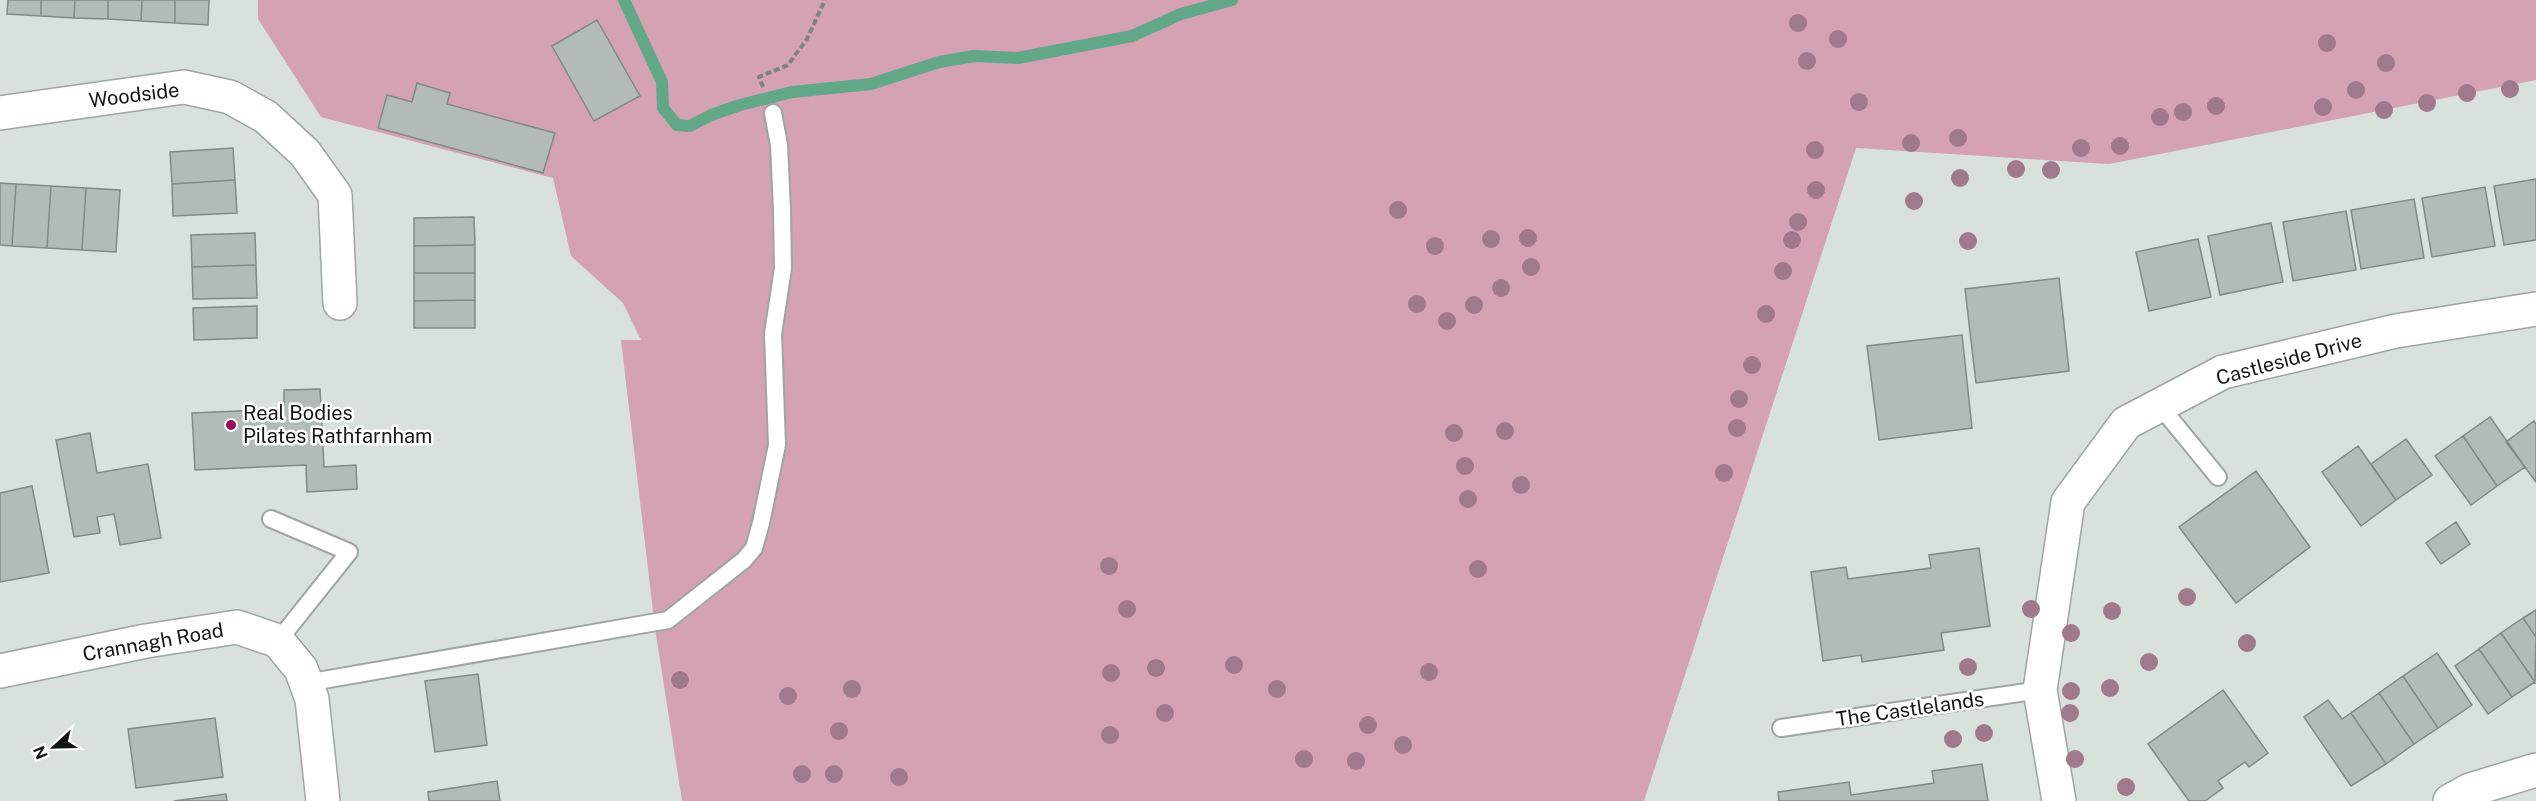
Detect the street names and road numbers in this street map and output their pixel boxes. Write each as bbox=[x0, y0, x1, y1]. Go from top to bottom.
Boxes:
street label: Woodside bbox=[87, 78, 181, 112]
street label: Castleside Drive bbox=[2213, 328, 2365, 390]
street label: Crannagh Road bbox=[81, 618, 225, 666]
street label: The Castlelands bbox=[1834, 687, 1986, 731]

